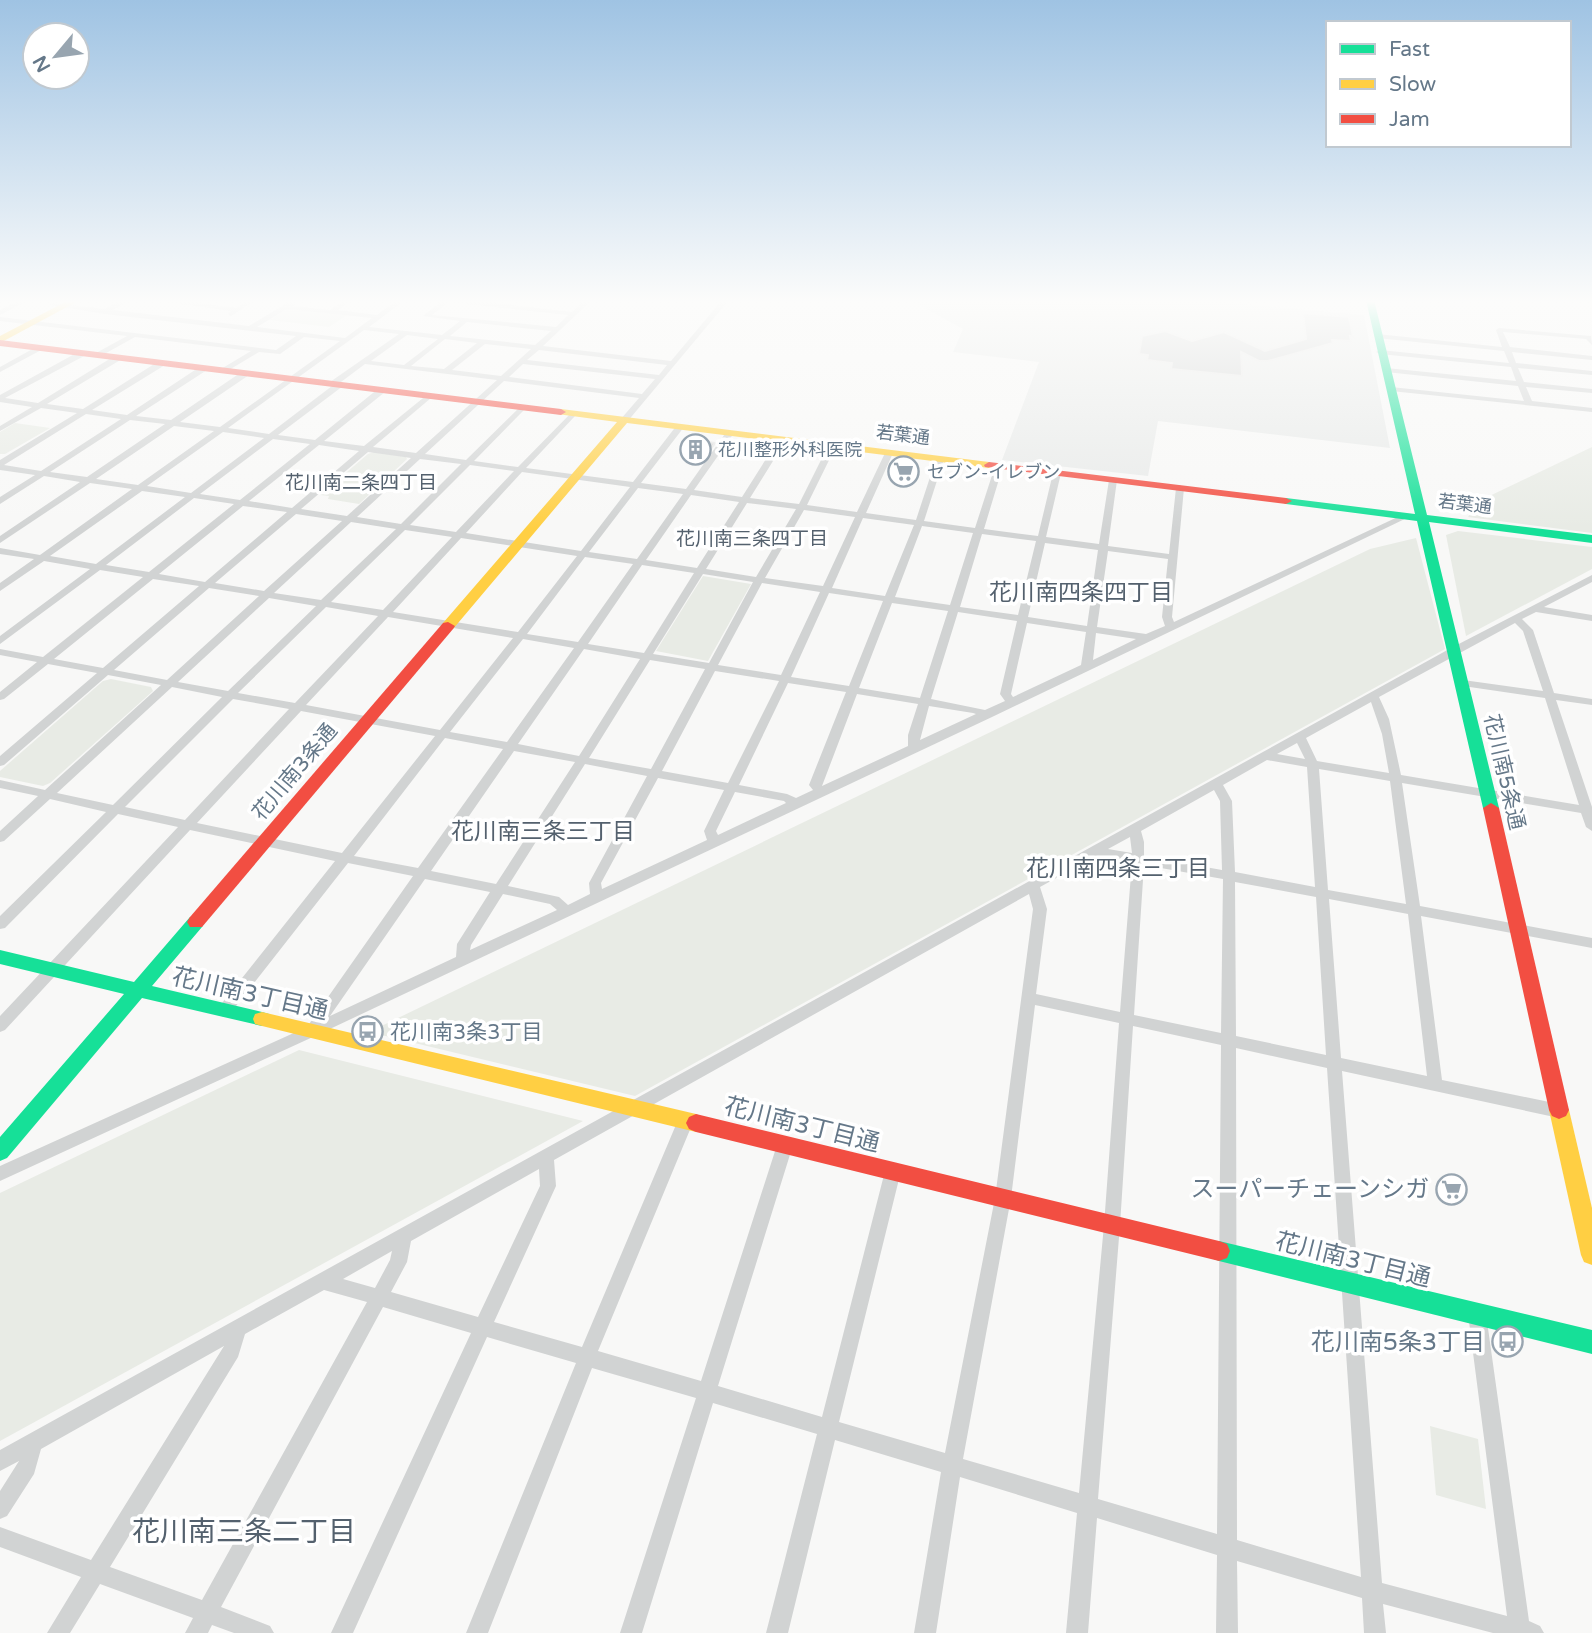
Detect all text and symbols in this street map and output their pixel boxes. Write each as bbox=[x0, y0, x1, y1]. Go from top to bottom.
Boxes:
north arrow bbox=[21, 21, 91, 91]
legend bbox=[1326, 21, 1571, 147]
text: Fast bbox=[1389, 37, 1430, 62]
text: N bbox=[29, 52, 55, 76]
text: Slow bbox=[1389, 72, 1437, 97]
text: Jam bbox=[1389, 107, 1430, 132]
street label: 若葉通 bbox=[875, 421, 931, 449]
building icon: 花川整形外科医院 bbox=[678, 433, 712, 467]
place label: 花川整形外科医院 bbox=[718, 439, 862, 461]
supermarket icon: セブン-イレブン bbox=[887, 455, 921, 489]
place label: セブン-イレブン bbox=[927, 461, 1060, 483]
district label: 花川南二条四丁目 bbox=[285, 472, 437, 494]
street label: 若葉通 bbox=[1437, 490, 1493, 518]
district label: 花川南三条四丁目 bbox=[676, 528, 828, 550]
district label: 花川南四条四丁目 bbox=[989, 579, 1173, 607]
street label: 花川南5条通 bbox=[1479, 712, 1529, 832]
street label: 花川南3条通 bbox=[247, 719, 343, 825]
district label: 花川南三条三丁目 bbox=[451, 818, 635, 846]
district label: 花川南四条三丁目 bbox=[1026, 855, 1210, 883]
street label: 花川南3丁目通 bbox=[169, 962, 331, 1026]
bus stop icon: 花川南3条3丁目 bbox=[350, 1015, 384, 1049]
place label: 花川南3条3丁目 bbox=[390, 1020, 542, 1045]
street label: 花川南3丁目通 bbox=[721, 1092, 883, 1158]
supermarket icon: スーパーチェーンシガ bbox=[1435, 1172, 1469, 1206]
place label: スーパーチェーンシガ bbox=[1190, 1175, 1429, 1204]
street label: 花川南3丁目通 bbox=[1272, 1227, 1434, 1293]
bus stop icon: 花川南5条3丁目 bbox=[1491, 1325, 1525, 1359]
place label: 花川南5条3丁目 bbox=[1311, 1328, 1485, 1357]
district label: 花川南三条二丁目 bbox=[132, 1515, 356, 1549]

